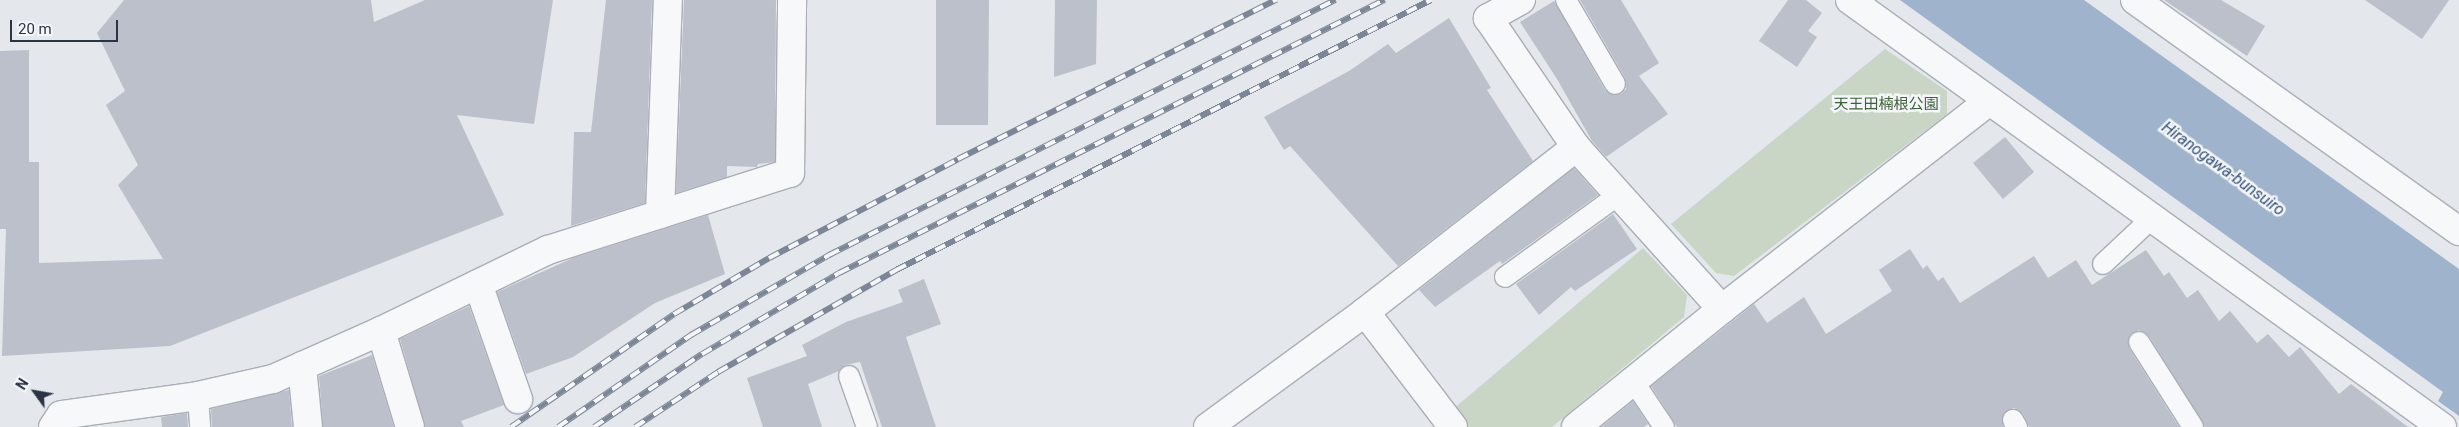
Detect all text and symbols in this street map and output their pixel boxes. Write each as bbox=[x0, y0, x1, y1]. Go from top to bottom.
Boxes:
scale bar bbox=[12, 10, 120, 42]
text: 20 m bbox=[18, 20, 52, 38]
park label: 天王田楠根公園 bbox=[1834, 96, 1938, 114]
water label: Hiranogawa-bunsuiro bbox=[2158, 118, 2288, 220]
north arrow bbox=[10, 367, 60, 417]
text: N bbox=[13, 376, 32, 392]

